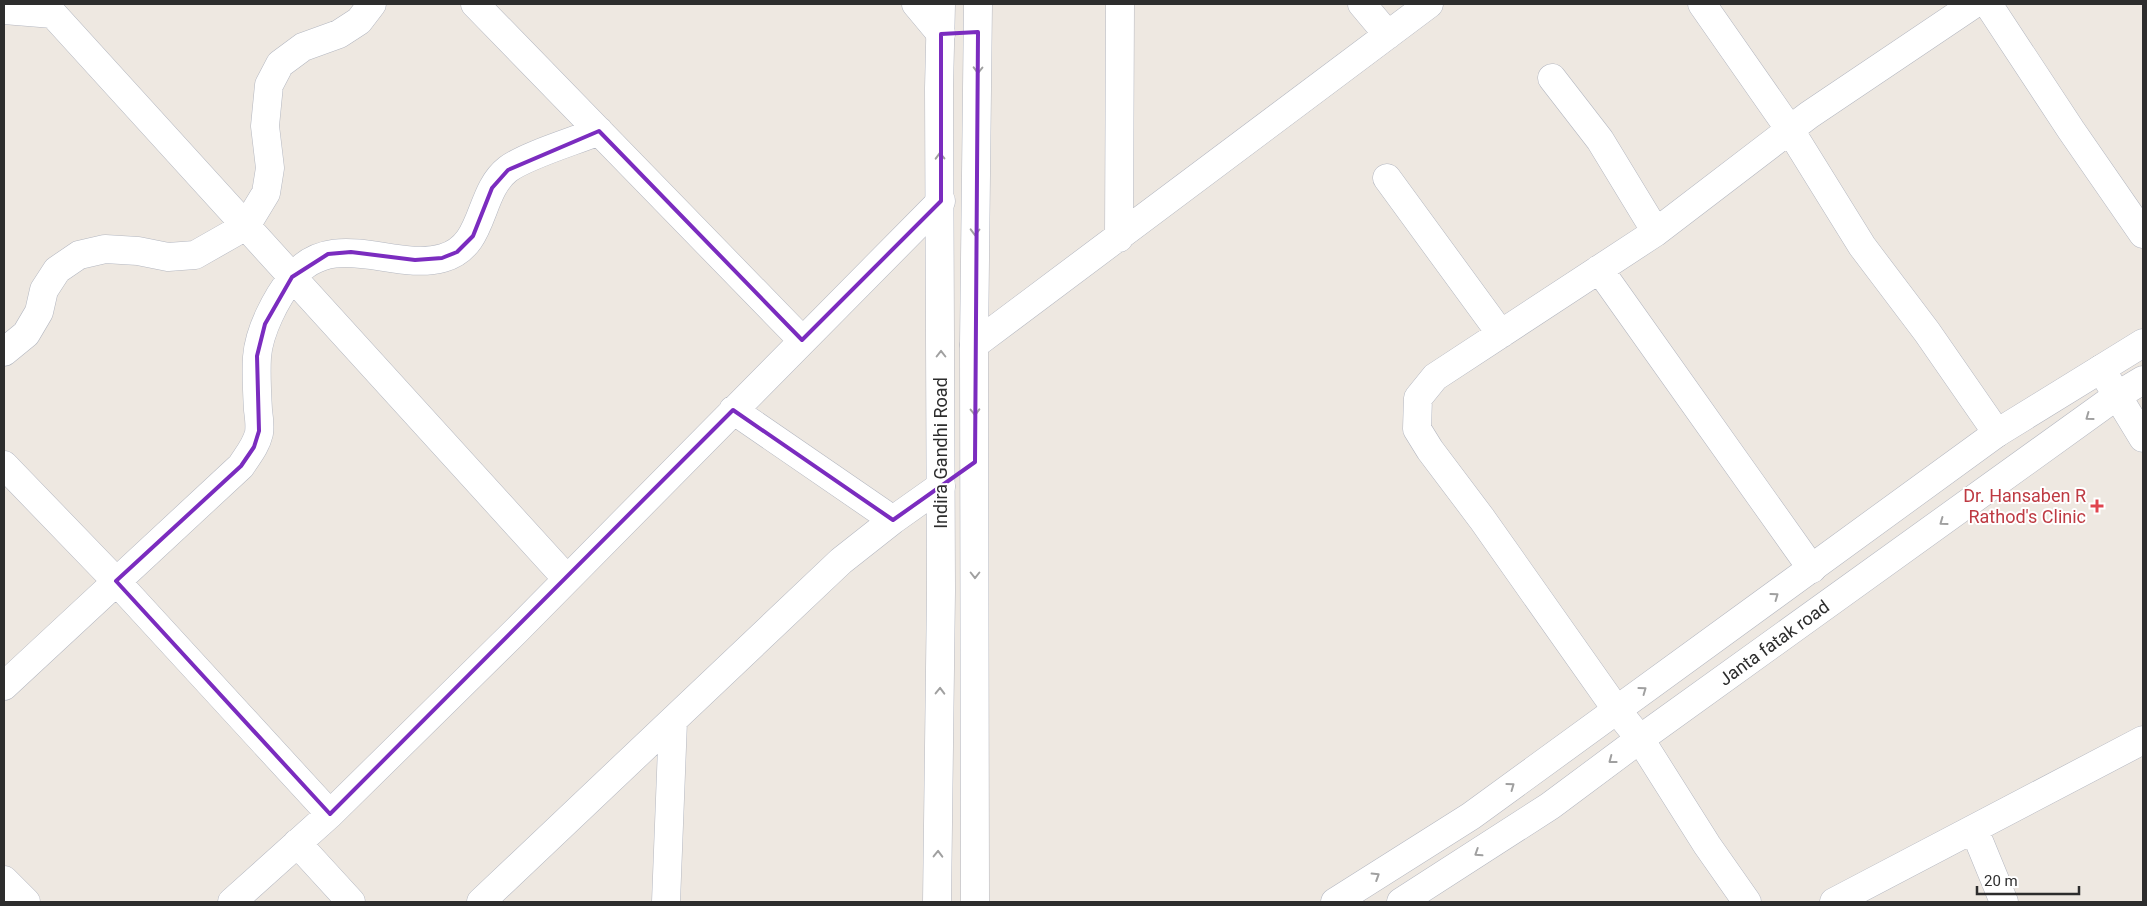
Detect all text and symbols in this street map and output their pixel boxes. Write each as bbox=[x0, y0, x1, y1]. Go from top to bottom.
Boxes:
one-way arrow bbox=[973, 66, 983, 74]
one-way arrow bbox=[935, 152, 945, 160]
one-way arrow bbox=[970, 229, 980, 237]
one-way arrow bbox=[936, 349, 946, 357]
street label: Indira Gandhi Road bbox=[930, 377, 951, 529]
one-way arrow bbox=[969, 409, 980, 417]
one-way arrow bbox=[2085, 411, 2095, 420]
place label: Dr. Hansaben R Rathod's Clinic bbox=[1963, 485, 2086, 527]
marker: Dr. Hansaben R Rathod's Clinic bbox=[2090, 499, 2104, 513]
one-way arrow bbox=[1939, 516, 1948, 525]
one-way arrow bbox=[970, 572, 980, 579]
one-way arrow bbox=[1769, 593, 1778, 601]
street label: Janta fatak road bbox=[1714, 596, 1833, 690]
one-way arrow bbox=[935, 687, 945, 694]
one-way arrow bbox=[1637, 687, 1646, 696]
one-way arrow bbox=[1608, 754, 1618, 763]
one-way arrow bbox=[1505, 783, 1515, 792]
one-way arrow bbox=[1475, 846, 1484, 856]
one-way arrow bbox=[933, 849, 943, 857]
scale bar bbox=[1977, 864, 2080, 896]
text: 20 m bbox=[1984, 872, 2018, 890]
one-way arrow bbox=[1371, 873, 1380, 883]

